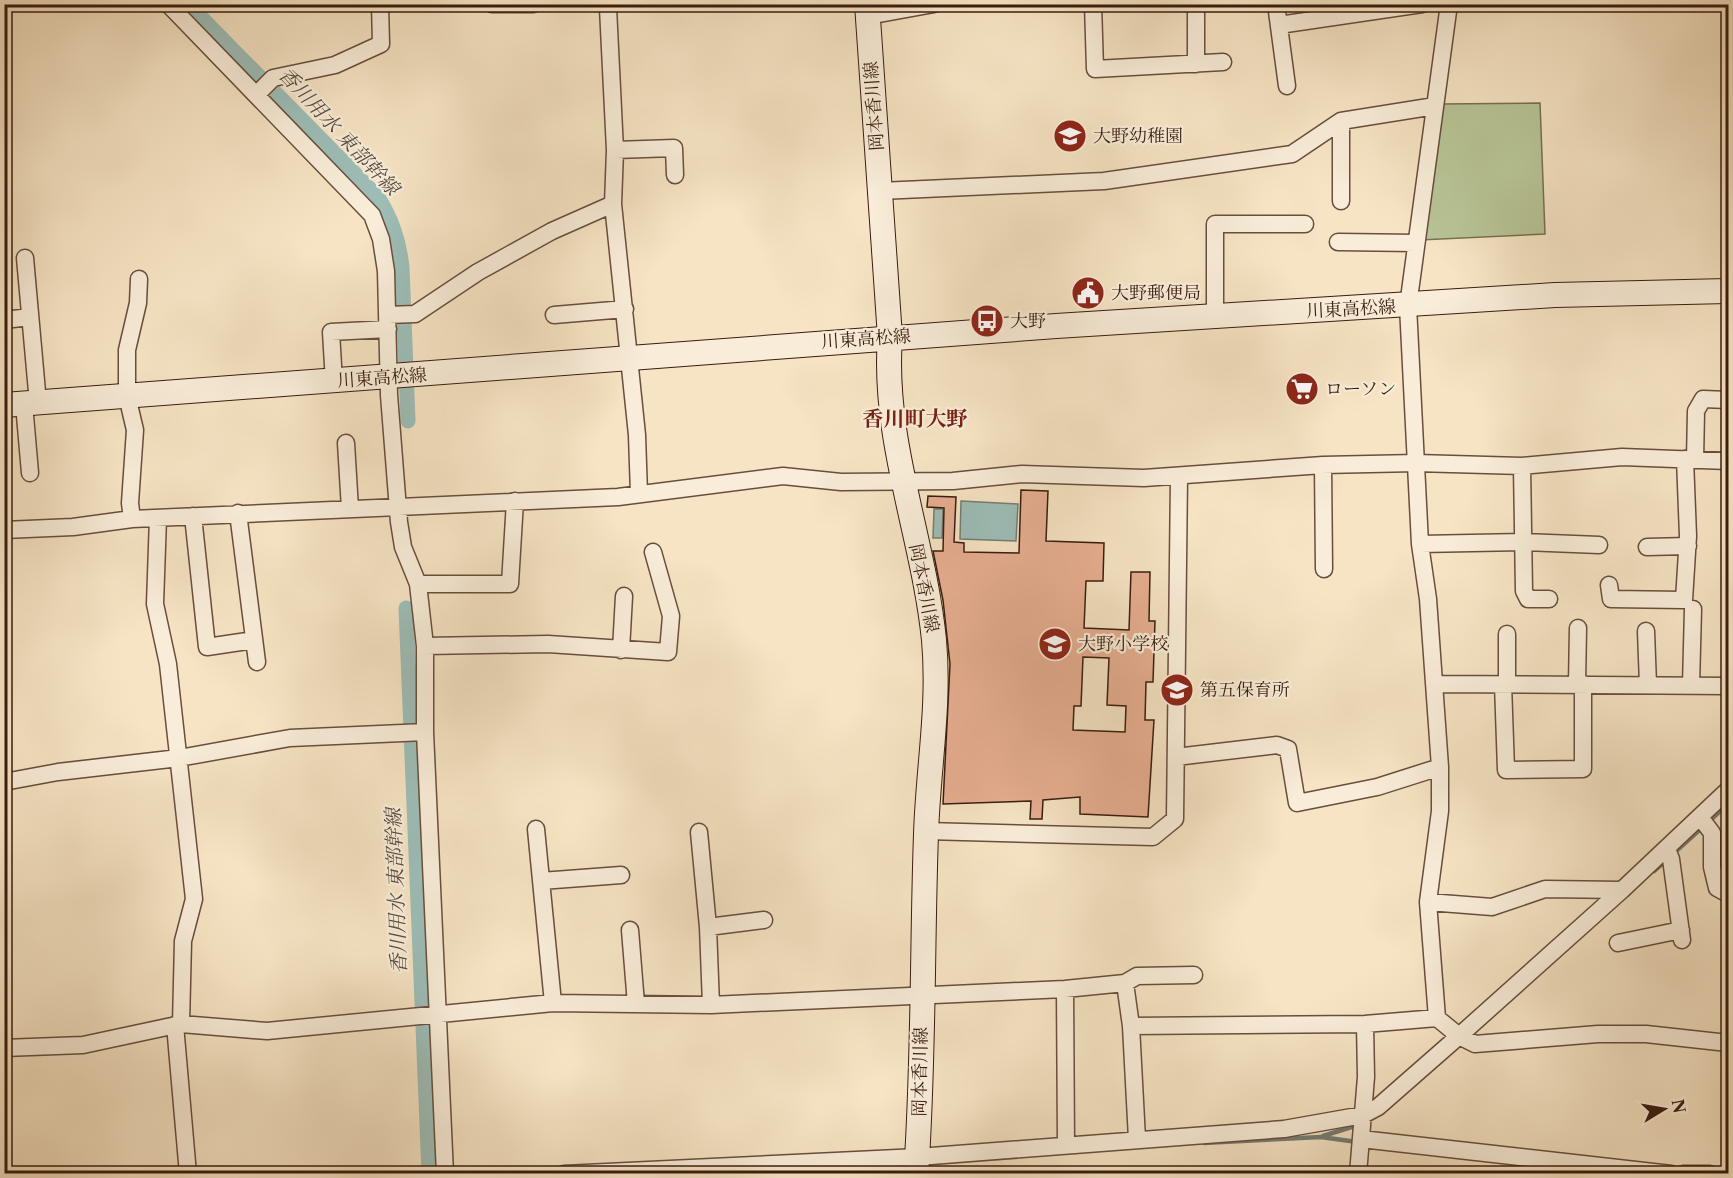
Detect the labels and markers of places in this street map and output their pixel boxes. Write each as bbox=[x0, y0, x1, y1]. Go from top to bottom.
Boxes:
school or university icon: 大野幼稚園 bbox=[1052, 118, 1088, 154]
place label: 大野幼稚園 bbox=[1093, 125, 1183, 147]
public building icon: 大野郵便局 bbox=[1070, 275, 1106, 311]
place label: 大野郵便局 bbox=[1111, 282, 1201, 304]
bus stop icon: 大野 bbox=[969, 303, 1005, 339]
place label: 大野 bbox=[1010, 310, 1046, 332]
supermarket icon: ローソン bbox=[1284, 371, 1320, 407]
place label: ローソン bbox=[1325, 378, 1396, 400]
school or university icon: 大野小学校 bbox=[1037, 626, 1073, 662]
place label: 大野小学校 bbox=[1078, 633, 1168, 655]
school or university icon: 第五保育所 bbox=[1159, 672, 1195, 708]
place label: 第五保育所 bbox=[1200, 679, 1290, 701]

